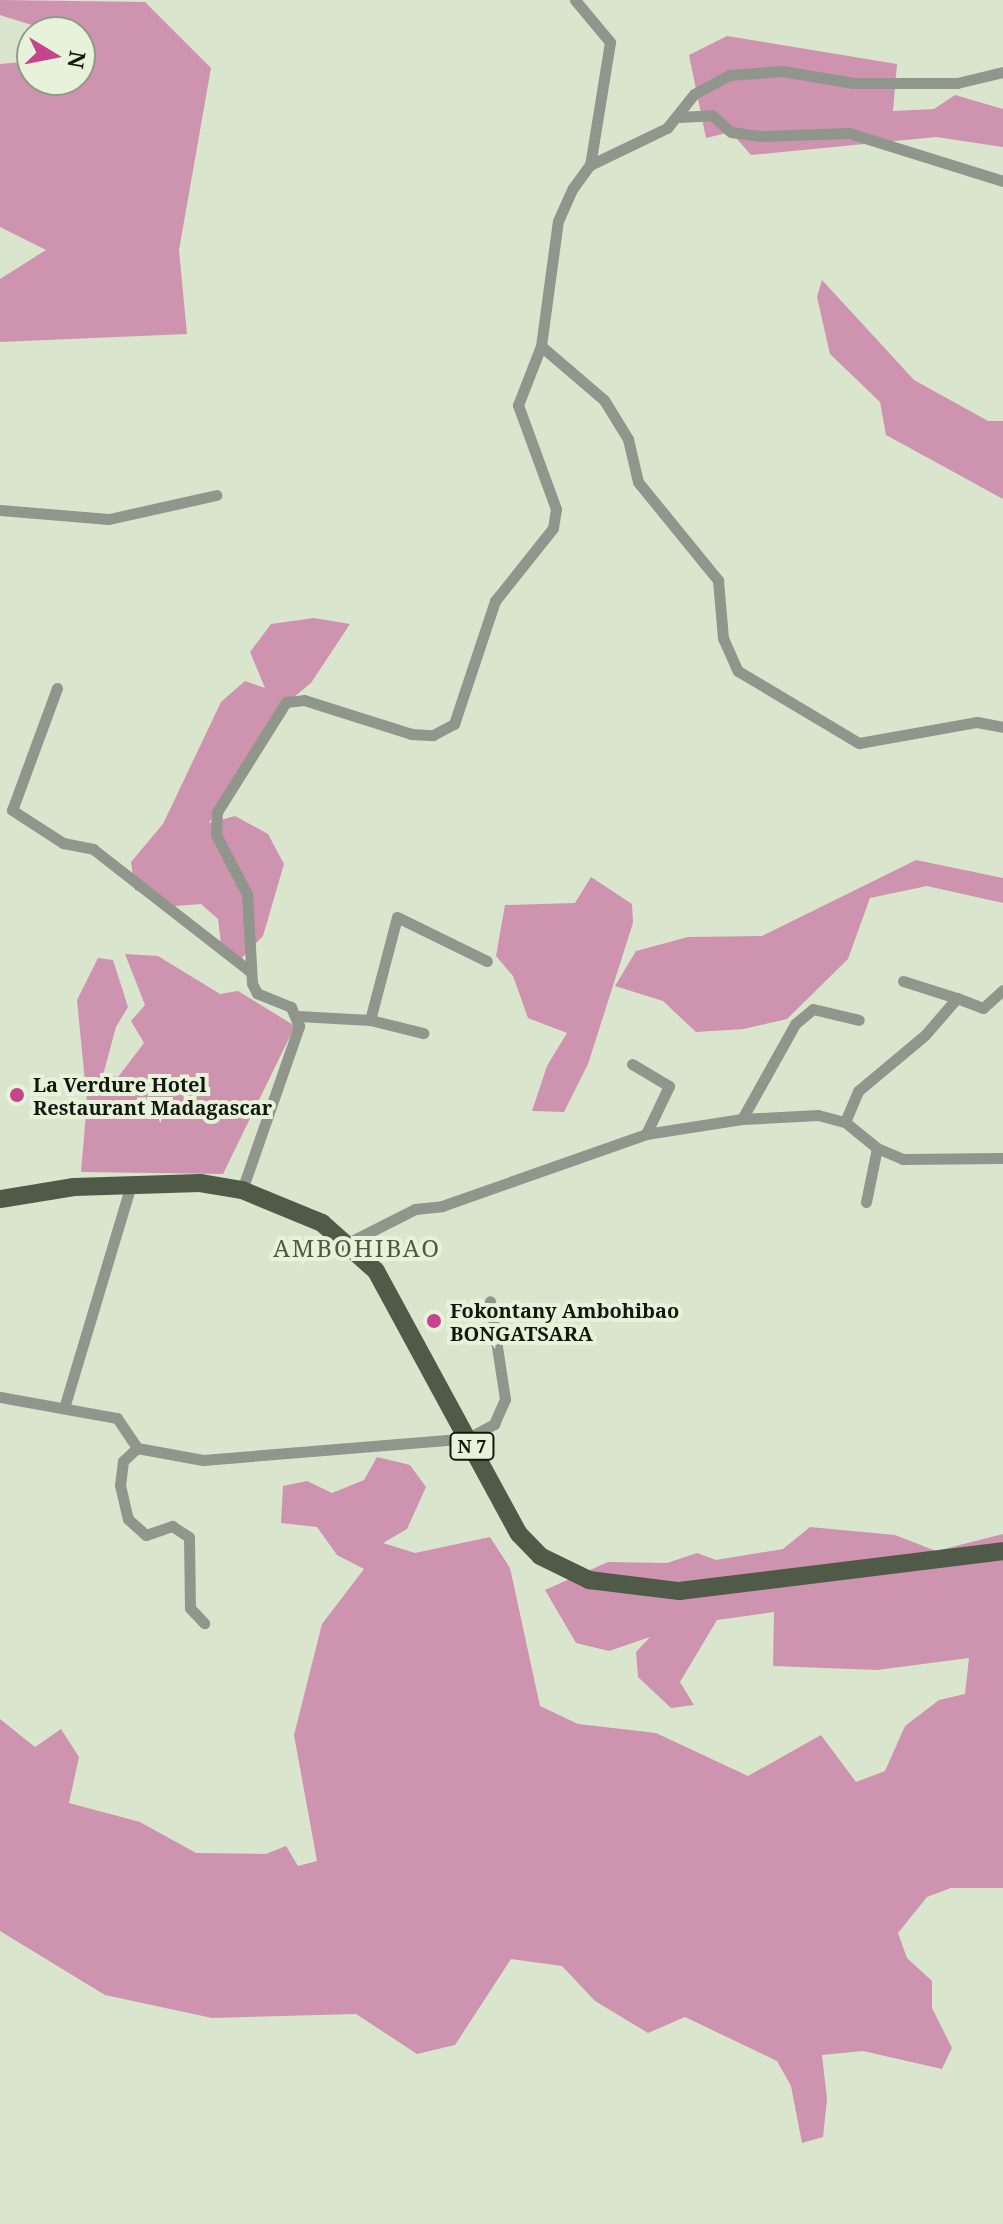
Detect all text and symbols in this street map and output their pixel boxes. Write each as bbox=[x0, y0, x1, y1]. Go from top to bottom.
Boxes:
north arrow bbox=[16, 16, 96, 96]
text: N bbox=[61, 49, 94, 71]
place label: La Verdure Hotel Restaurant Madagascar bbox=[33, 1072, 272, 1119]
marker: La Verdure Hotel Restaurant Madagascar bbox=[8, 1086, 26, 1104]
district label: AMBOHIBAO bbox=[273, 1234, 441, 1262]
place label: Fokontany Ambohibao BONGATSARA bbox=[450, 1298, 679, 1345]
marker: Fokontany Ambohibao BONGATSARA bbox=[425, 1312, 443, 1330]
road number: N 7 bbox=[448, 1432, 496, 1460]

